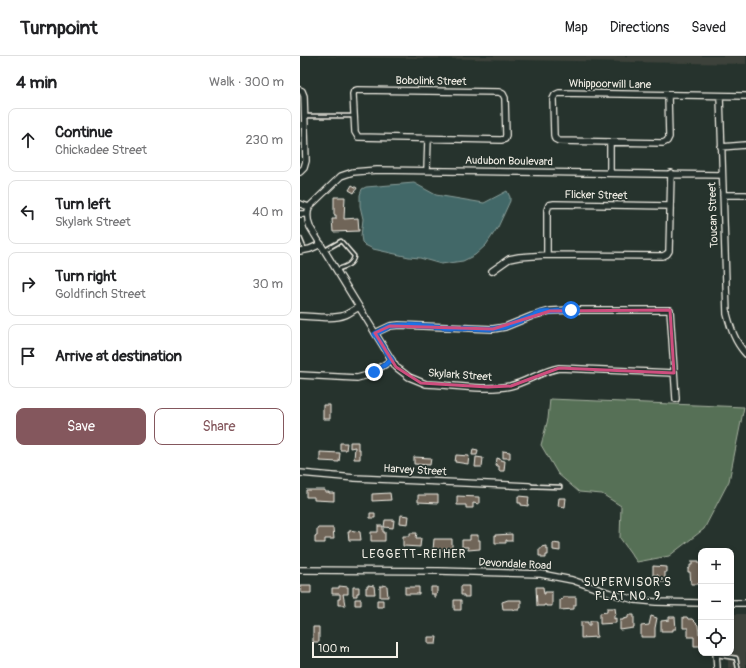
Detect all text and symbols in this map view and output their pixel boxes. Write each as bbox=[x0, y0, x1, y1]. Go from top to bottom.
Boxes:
text: Turnpoint bbox=[20, 16, 98, 40]
text: Map bbox=[565, 19, 588, 36]
text: Directions bbox=[610, 19, 669, 36]
text: Saved bbox=[691, 19, 726, 36]
text: 4 min bbox=[16, 72, 57, 93]
text: Walk · 300 m bbox=[209, 74, 284, 90]
street label: Bobolink Street bbox=[395, 74, 467, 88]
street label: Whippoorwill Lane bbox=[569, 77, 652, 91]
text: Continue bbox=[55, 123, 113, 142]
icon: ahead bbox=[17, 129, 39, 151]
text: 230 m bbox=[246, 132, 283, 148]
text: Chickadee Street bbox=[55, 142, 147, 158]
street label: Audubon Boulevard bbox=[465, 154, 553, 168]
street label: Toucan Street bbox=[705, 181, 721, 248]
street label: Flicker Street bbox=[564, 188, 628, 202]
text: Turn left bbox=[55, 195, 111, 214]
icon: left bbox=[17, 201, 39, 223]
text: 40 m bbox=[252, 204, 283, 220]
text: Skylark Street bbox=[55, 214, 131, 230]
text: Turn right bbox=[55, 267, 116, 286]
icon: right bbox=[17, 273, 39, 295]
text: 30 m bbox=[253, 276, 283, 292]
text: Goldfinch Street bbox=[55, 286, 146, 302]
route start bbox=[562, 301, 580, 319]
icon: arrive bbox=[17, 345, 39, 367]
text: Arrive at destination bbox=[55, 347, 182, 366]
route end bbox=[365, 363, 383, 381]
street label: Skylark Street bbox=[428, 366, 493, 384]
button: Save bbox=[16, 408, 146, 445]
button: Share bbox=[154, 408, 284, 445]
street label: Harvey Street bbox=[383, 462, 448, 478]
district label: LEGGETT-REIHER bbox=[362, 547, 466, 562]
map controls bbox=[698, 548, 734, 656]
button: + bbox=[698, 548, 734, 584]
street label: Devondale Road bbox=[478, 556, 552, 572]
district label: SUPERVISOR'S PLAT NO. 9 bbox=[584, 575, 672, 604]
button: − bbox=[698, 584, 734, 620]
button: locate bbox=[698, 620, 734, 656]
scale bar bbox=[312, 640, 398, 659]
text: 100 m bbox=[318, 642, 349, 655]

